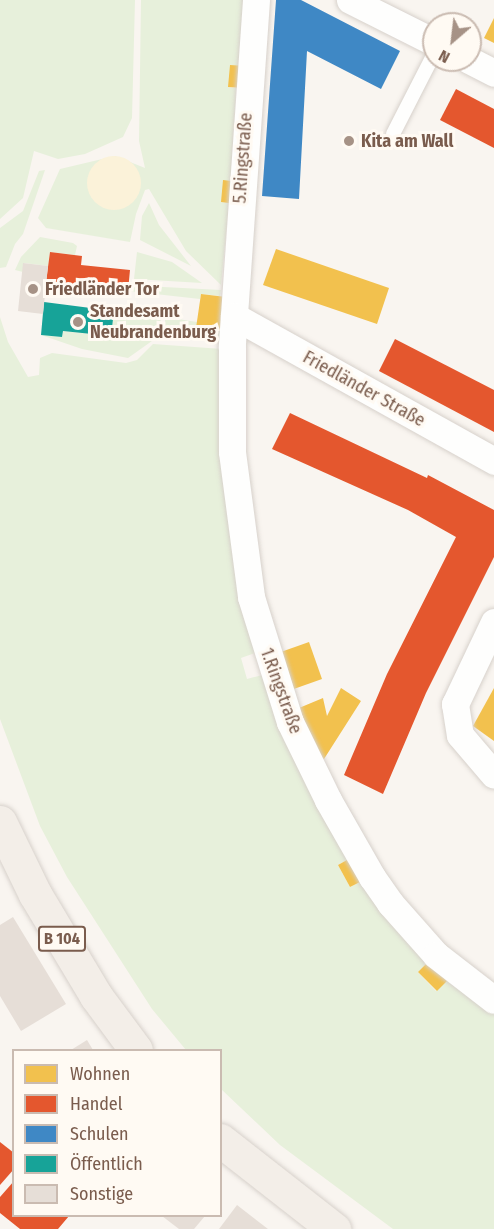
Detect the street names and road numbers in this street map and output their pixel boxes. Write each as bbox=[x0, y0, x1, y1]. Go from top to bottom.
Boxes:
street label: 5.Ringstraße bbox=[229, 112, 257, 204]
street label: Friedländer Straße bbox=[299, 346, 429, 432]
street label: 1.Ringstraße bbox=[256, 645, 306, 737]
road number: B 104 bbox=[38, 926, 86, 952]

